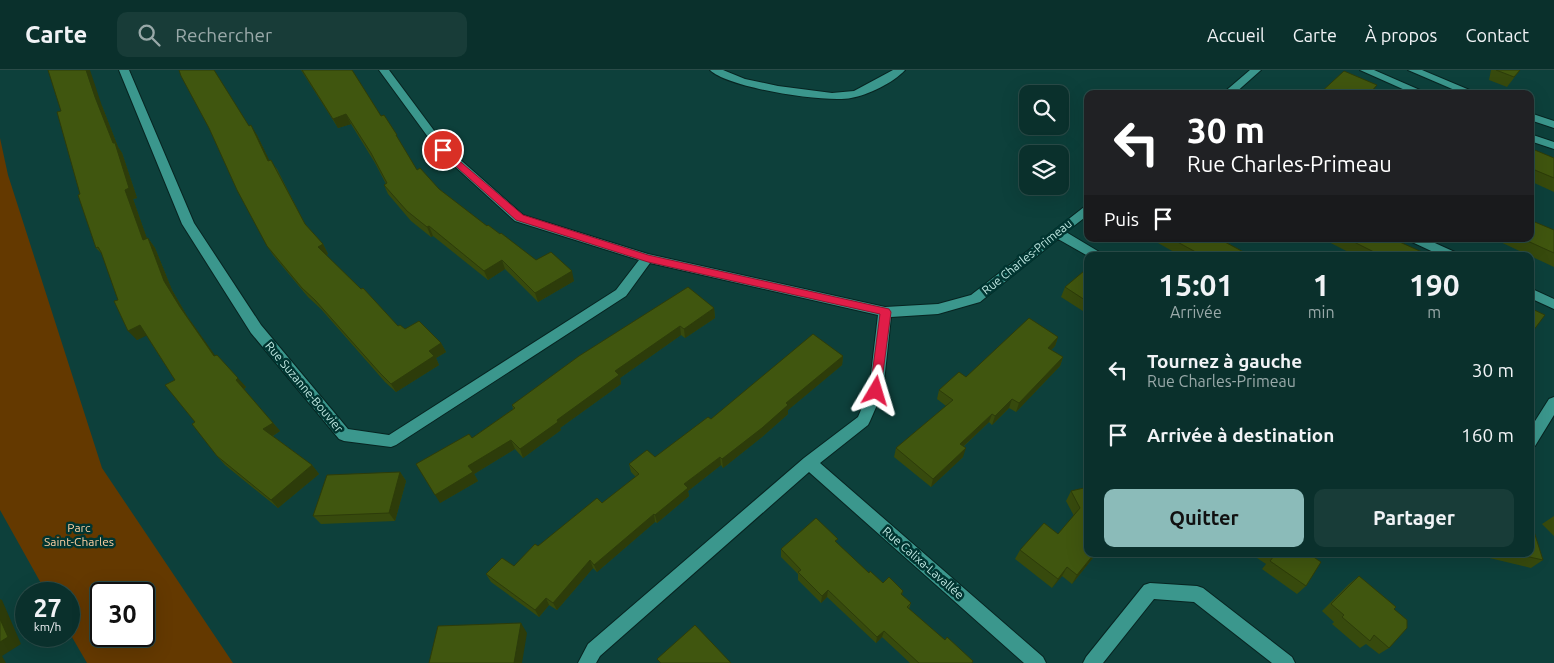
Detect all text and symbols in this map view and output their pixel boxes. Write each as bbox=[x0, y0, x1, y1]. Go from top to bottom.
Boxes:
search box bbox=[117, 12, 467, 57]
text: Carte bbox=[25, 21, 87, 48]
icon: search bbox=[135, 21, 163, 49]
text: Rechercher bbox=[175, 24, 272, 46]
text: Accueil bbox=[1207, 25, 1265, 45]
text: Carte bbox=[1293, 25, 1337, 45]
text: À propos bbox=[1365, 25, 1437, 45]
text: Contact bbox=[1465, 25, 1529, 45]
map controls bbox=[1019, 85, 1069, 195]
button: search bbox=[1019, 85, 1069, 135]
icon: left bbox=[1104, 110, 1169, 175]
text: 30 m bbox=[1187, 110, 1265, 150]
pin bbox=[422, 129, 464, 171]
icon: arrive bbox=[429, 136, 457, 164]
button: layers bbox=[1019, 145, 1069, 195]
text: Rue Charles-Primeau bbox=[1187, 151, 1392, 176]
icon: arrive bbox=[1149, 205, 1177, 233]
text: Puis bbox=[1104, 208, 1139, 230]
street label: Rue Charles-Primeau bbox=[979, 216, 1074, 297]
text: 15:01 bbox=[1158, 268, 1233, 302]
text: 1 bbox=[1313, 268, 1330, 302]
text: 190 bbox=[1409, 268, 1460, 302]
text: Arrivée bbox=[1170, 303, 1222, 321]
text: min bbox=[1308, 303, 1335, 321]
text: m bbox=[1427, 303, 1441, 321]
street label: Rue Suzanne-Bouvier bbox=[263, 339, 346, 435]
text: Tournez à gauche bbox=[1147, 350, 1302, 372]
icon: left bbox=[1104, 356, 1132, 384]
text: 30 m bbox=[1472, 359, 1514, 381]
position arrow bbox=[849, 364, 901, 416]
text: Rue Charles-Primeau bbox=[1147, 372, 1296, 390]
icon: arrive bbox=[1104, 421, 1132, 449]
text: Arrivée à destination bbox=[1147, 424, 1334, 446]
text: 160 m bbox=[1461, 424, 1514, 446]
button: Quitter bbox=[1104, 489, 1304, 547]
button: Partager bbox=[1314, 489, 1514, 547]
park label: Parc Saint-Charles bbox=[44, 521, 114, 548]
street label: Rue Calixa-Lavallée bbox=[880, 524, 966, 601]
speed limit sign: 30 bbox=[90, 582, 155, 647]
text: 27 bbox=[33, 594, 62, 622]
text: km/h bbox=[34, 620, 61, 633]

